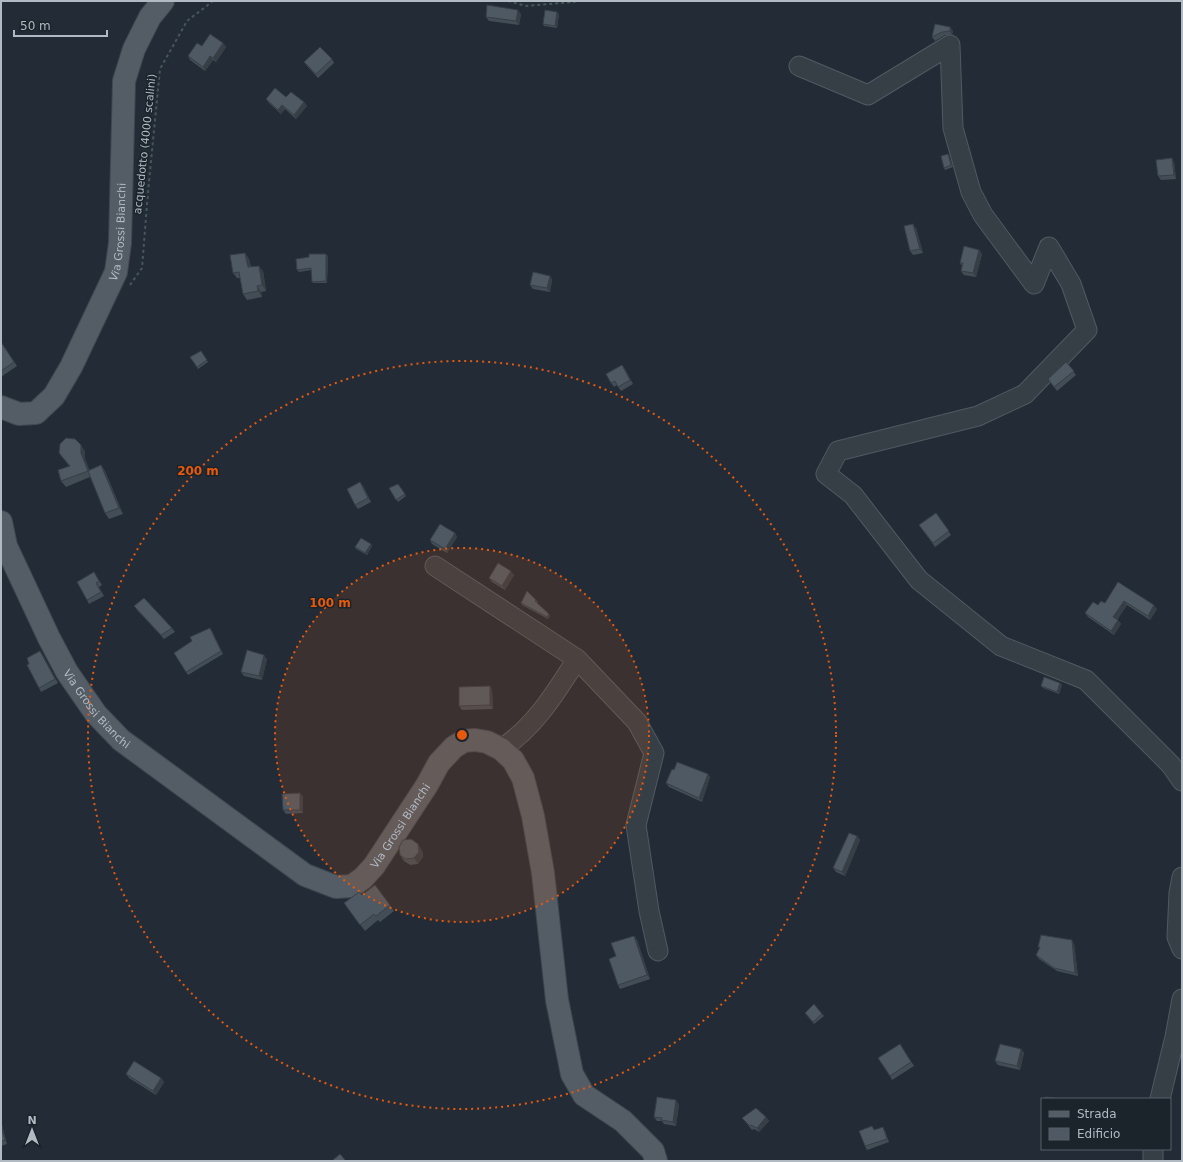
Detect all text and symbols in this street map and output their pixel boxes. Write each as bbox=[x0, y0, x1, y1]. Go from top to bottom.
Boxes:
scale bar bbox=[14, 12, 107, 38]
text: 50 m bbox=[20, 19, 51, 33]
street label: acquedotto (4000 scalini) bbox=[131, 73, 159, 215]
street label: Via Grossi Bianchi bbox=[106, 183, 128, 283]
text: 200 m bbox=[177, 464, 219, 478]
text: 100 m bbox=[309, 596, 351, 610]
street label: Via Grossi Bianchi bbox=[61, 667, 133, 751]
centre of rings bbox=[455, 728, 469, 742]
street label: Via Grossi Bianchi bbox=[368, 781, 433, 871]
legend bbox=[1041, 1098, 1171, 1150]
text: Strada bbox=[1077, 1107, 1117, 1121]
north arrow bbox=[12, 1110, 52, 1150]
text: N bbox=[27, 1114, 37, 1127]
text: Edificio bbox=[1077, 1127, 1120, 1141]

